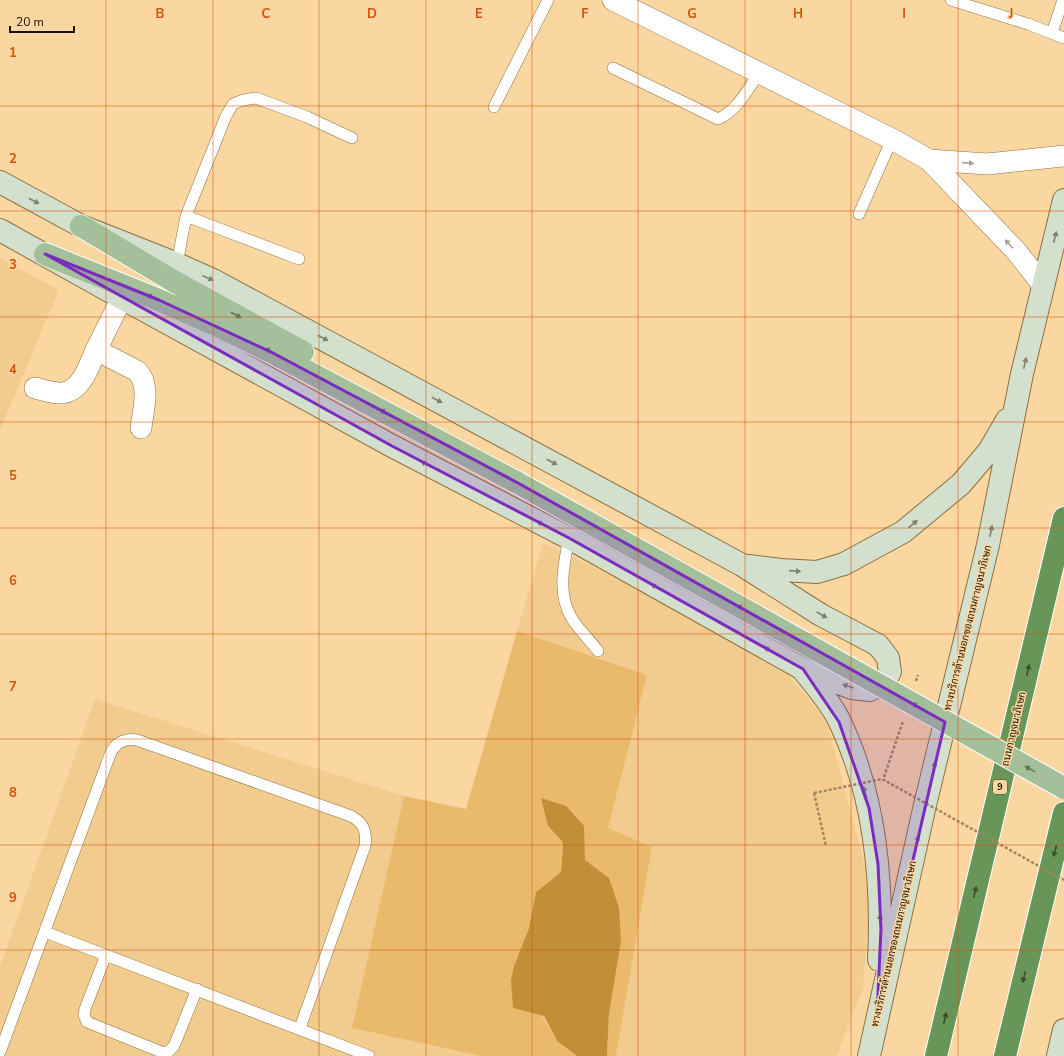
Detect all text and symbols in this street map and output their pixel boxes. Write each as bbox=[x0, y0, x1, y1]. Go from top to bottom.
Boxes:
text: B bbox=[156, 5, 165, 23]
text: C bbox=[262, 5, 271, 23]
text: D bbox=[367, 5, 377, 23]
text: E bbox=[475, 5, 483, 23]
text: F bbox=[581, 5, 589, 23]
text: G bbox=[687, 5, 697, 23]
text: H bbox=[793, 5, 803, 23]
text: I bbox=[902, 5, 906, 23]
text: J bbox=[1008, 5, 1013, 23]
scale bar bbox=[10, 8, 74, 34]
text: 20 m bbox=[16, 14, 44, 30]
text: 1 bbox=[9, 44, 17, 62]
text: 2 bbox=[9, 150, 17, 168]
one-way arrow bbox=[962, 160, 974, 167]
one-way arrow bbox=[29, 197, 40, 204]
one-way arrow bbox=[1052, 230, 1058, 242]
one-way arrow bbox=[1004, 239, 1014, 249]
text: 3 bbox=[9, 256, 17, 274]
one-way arrow bbox=[202, 275, 214, 281]
one-way arrow bbox=[146, 294, 157, 300]
one-way arrow bbox=[230, 312, 242, 319]
one-way arrow bbox=[317, 335, 329, 342]
one-way arrow bbox=[264, 348, 275, 355]
one-way arrow bbox=[1022, 357, 1028, 369]
text: 4 bbox=[9, 361, 17, 379]
one-way arrow bbox=[432, 397, 443, 403]
one-way arrow bbox=[379, 409, 390, 416]
one-way arrow bbox=[546, 459, 558, 465]
one-way arrow bbox=[421, 461, 432, 467]
text: 5 bbox=[9, 467, 17, 485]
one-way arrow bbox=[907, 520, 918, 529]
one-way arrow bbox=[536, 521, 547, 527]
one-way arrow bbox=[988, 525, 994, 538]
street label: ทางบริการด้านนอกของถนนกาญจนาภิเษก bbox=[941, 543, 995, 712]
one-way arrow bbox=[789, 567, 801, 574]
text: 6 bbox=[9, 572, 17, 590]
one-way arrow bbox=[650, 583, 661, 590]
one-way arrow bbox=[736, 605, 748, 612]
one-way arrow bbox=[816, 612, 828, 619]
one-way arrow bbox=[763, 647, 775, 654]
one-way arrow bbox=[1025, 664, 1031, 676]
text: 7 bbox=[9, 678, 17, 696]
one-way arrow bbox=[841, 683, 853, 689]
street label: ถนนกาญจนาภิเษก bbox=[999, 690, 1029, 768]
one-way arrow bbox=[911, 702, 922, 709]
one-way arrow bbox=[931, 761, 937, 773]
one-way arrow bbox=[1024, 766, 1036, 773]
road number: 9 bbox=[993, 780, 1007, 794]
text: 8 bbox=[9, 784, 17, 802]
one-way arrow bbox=[861, 785, 867, 798]
one-way arrow bbox=[914, 834, 920, 847]
one-way arrow bbox=[1051, 845, 1057, 857]
street label: ทางบริการด้านนอกของถนนกาญจนาภิเษก bbox=[868, 859, 920, 1029]
one-way arrow bbox=[973, 885, 979, 898]
text: 9 bbox=[9, 889, 17, 907]
one-way arrow bbox=[877, 914, 884, 926]
one-way arrow bbox=[1021, 971, 1027, 983]
one-way arrow bbox=[943, 1012, 949, 1024]

